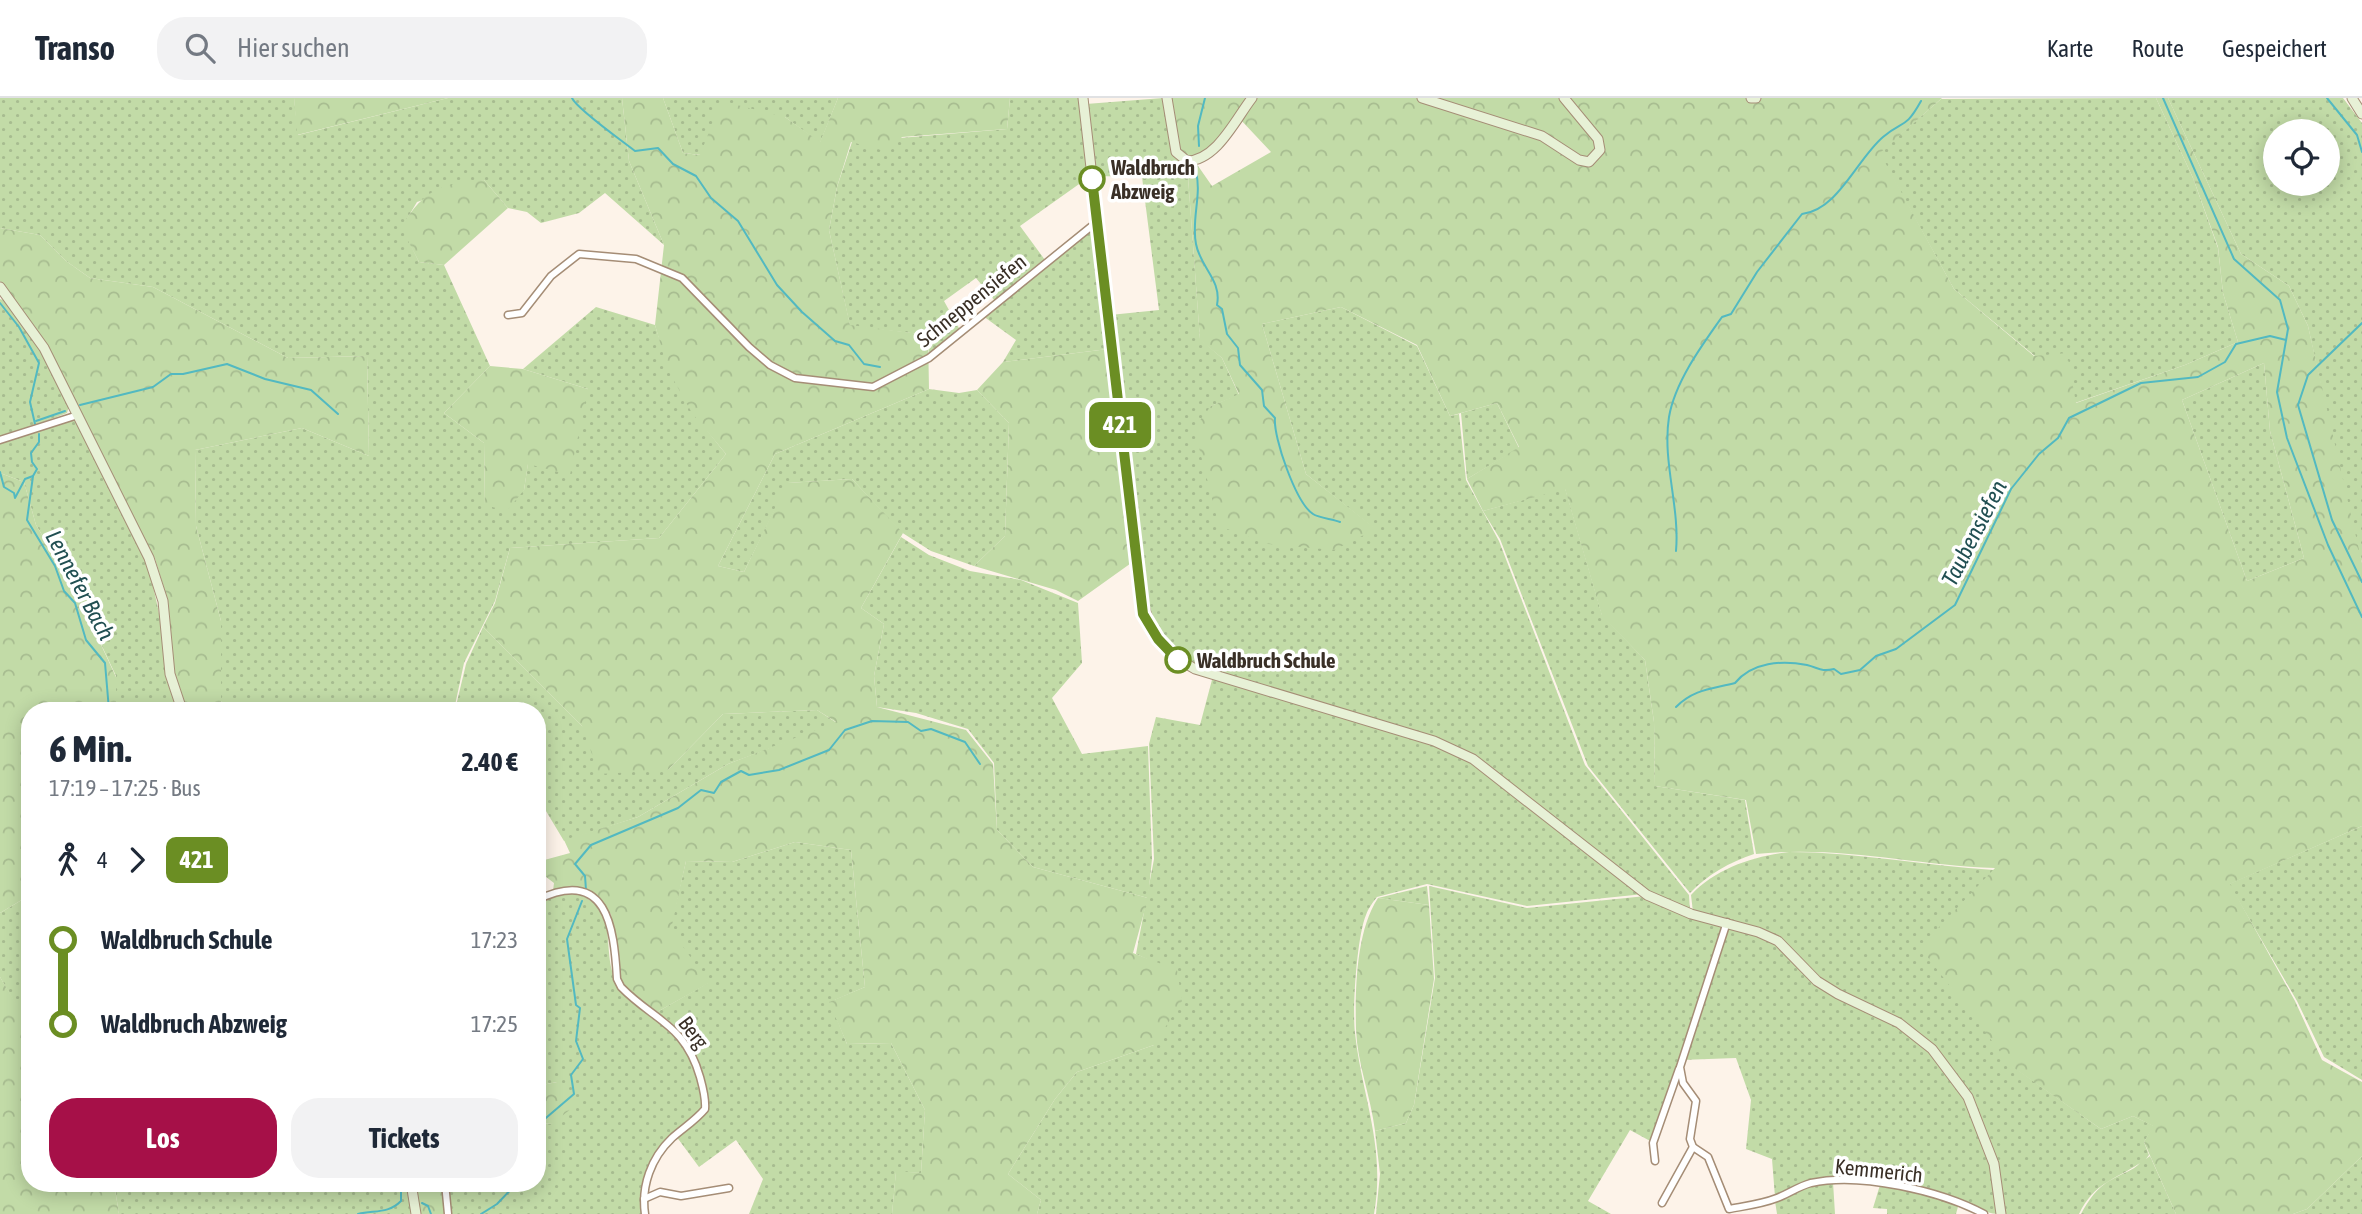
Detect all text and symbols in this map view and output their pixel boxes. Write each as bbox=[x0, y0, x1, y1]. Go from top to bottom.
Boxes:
search box bbox=[157, 17, 647, 80]
text: Transo bbox=[35, 29, 115, 67]
icon: search bbox=[181, 29, 219, 67]
text: Hier suchen bbox=[237, 33, 350, 63]
text: Karte bbox=[2047, 35, 2093, 62]
text: Route bbox=[2131, 35, 2184, 62]
text: Gespeichert bbox=[2222, 35, 2327, 62]
map controls bbox=[2263, 119, 2340, 196]
button: locate bbox=[2263, 119, 2340, 196]
place label: Waldbruch Abzweig bbox=[1110, 155, 1195, 203]
marker: Waldbruch Abzweig bbox=[1079, 166, 1105, 192]
street label: Schneppensiefen bbox=[912, 249, 1030, 351]
line badge: 421 bbox=[1080, 402, 1160, 448]
text: 421 bbox=[1103, 411, 1137, 438]
water label: Taubensiefen bbox=[1936, 476, 2012, 590]
water label: Lennefer Bach bbox=[40, 526, 120, 644]
marker: Waldbruch Schule bbox=[1165, 647, 1191, 673]
place label: Waldbruch Schule bbox=[1196, 648, 1336, 672]
text: 6 Min. bbox=[49, 727, 131, 770]
text: 2.40 € bbox=[461, 747, 518, 777]
text: 17:19 – 17:25 · Bus bbox=[49, 775, 201, 801]
icon: walk bbox=[49, 841, 87, 879]
icon: forward bbox=[118, 841, 156, 879]
text: 421 bbox=[180, 846, 214, 873]
text: 4 bbox=[97, 847, 108, 873]
text: Waldbruch Schule bbox=[101, 925, 273, 955]
text: 17:23 bbox=[471, 927, 518, 953]
text: Waldbruch Abzweig bbox=[101, 1009, 287, 1039]
text: 17:25 bbox=[471, 1011, 518, 1037]
street label: Berg bbox=[674, 1011, 714, 1053]
button: Los bbox=[49, 1098, 277, 1178]
button: Tickets bbox=[291, 1098, 518, 1178]
street label: Kemmerich bbox=[1834, 1153, 1924, 1187]

